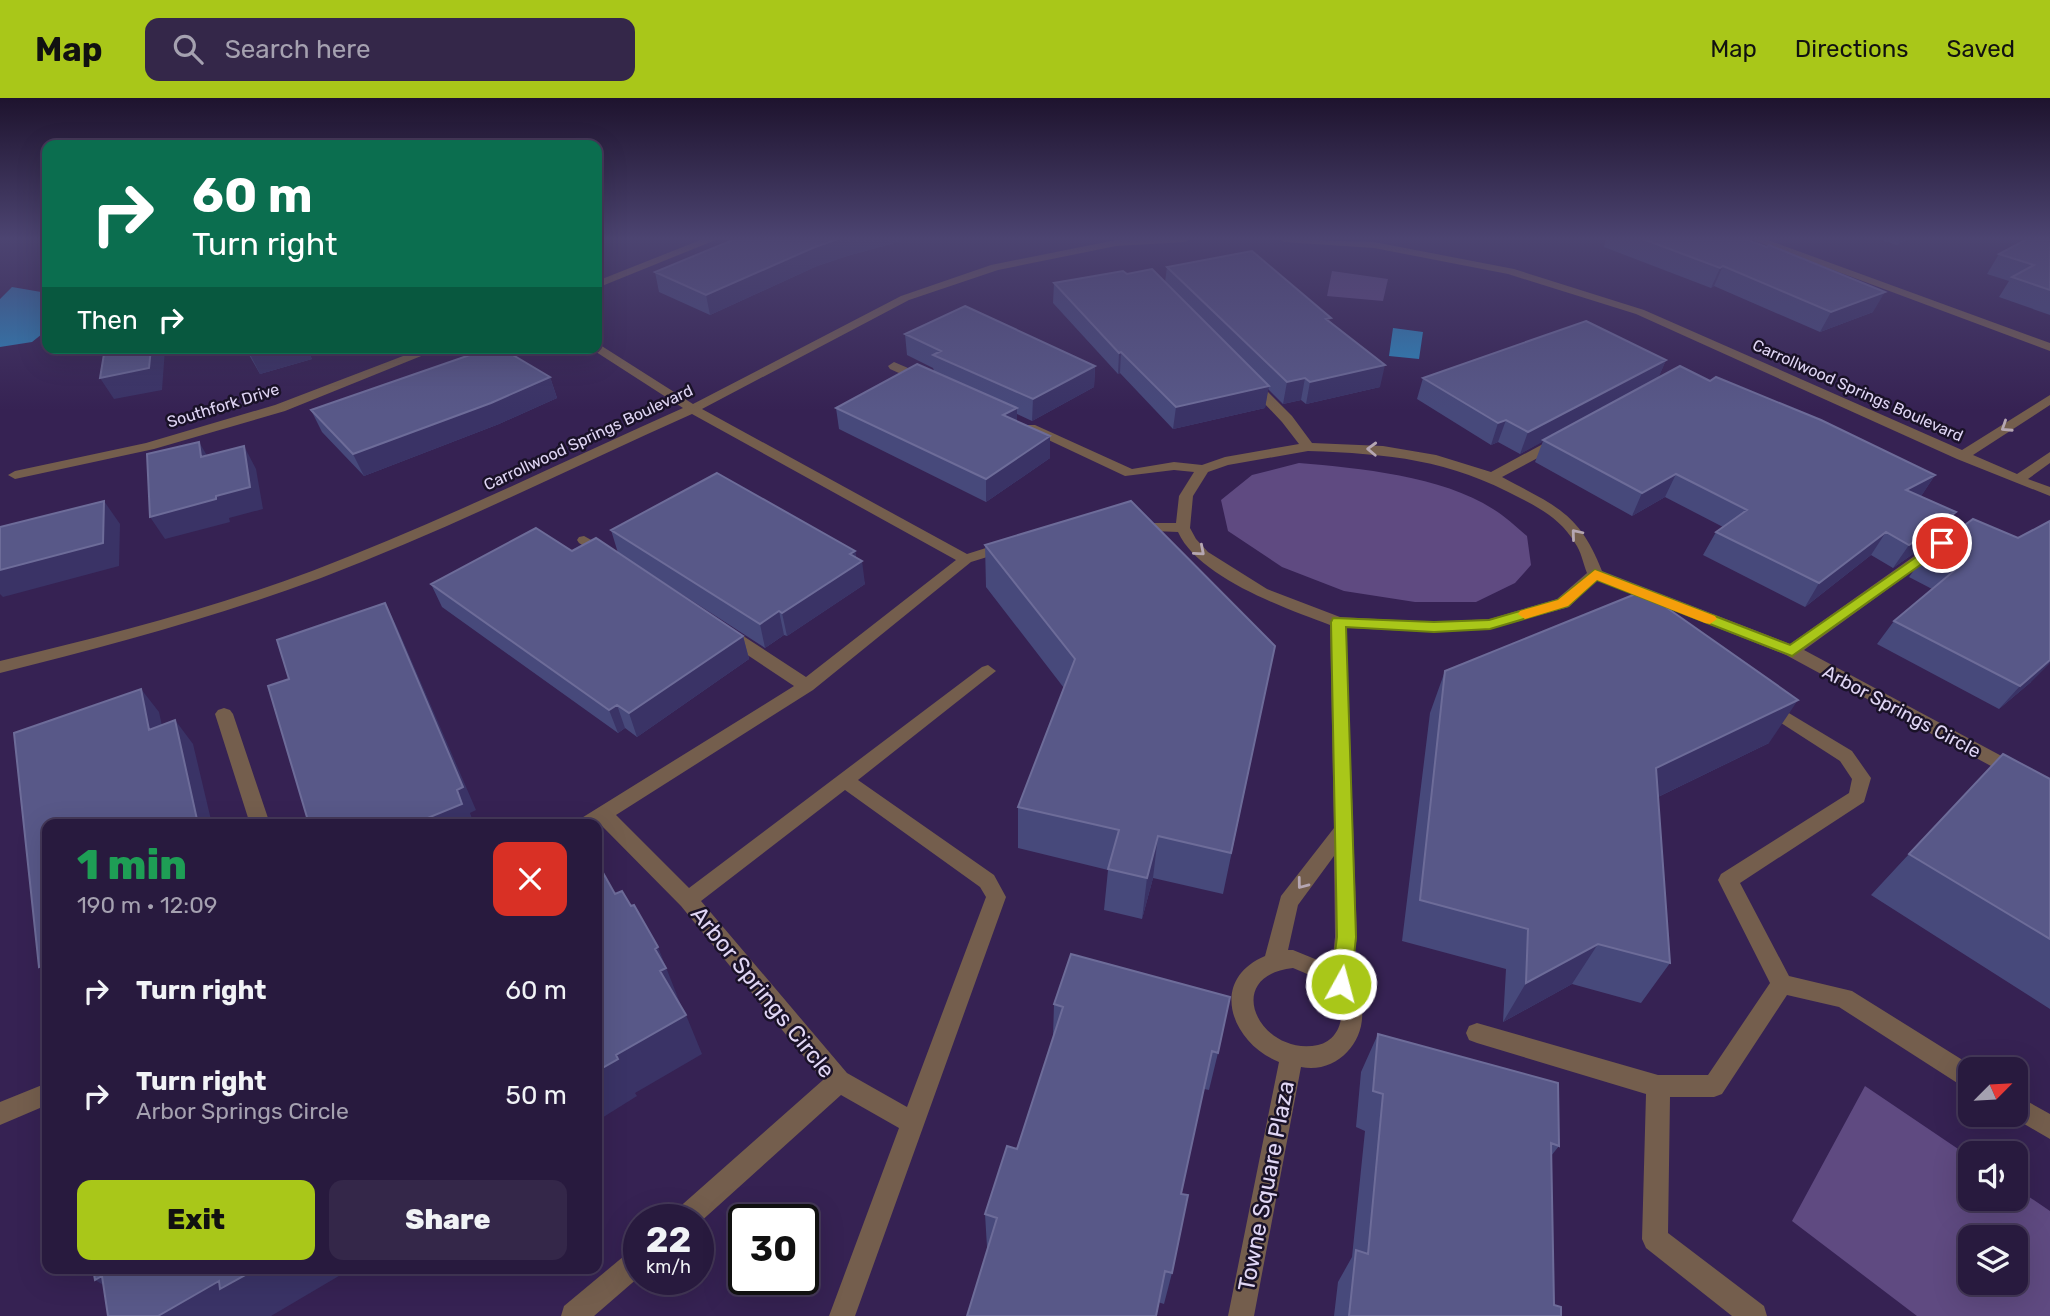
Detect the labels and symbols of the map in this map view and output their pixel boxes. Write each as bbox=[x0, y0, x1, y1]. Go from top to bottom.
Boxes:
street label: Carrollwood Springs Boulevard bbox=[1750, 335, 1966, 446]
street label: Southfork Drive bbox=[165, 379, 282, 432]
street label: Carrollwood Springs Boulevard bbox=[481, 381, 696, 494]
one-way arrow bbox=[2001, 419, 2014, 432]
one-way arrow bbox=[1366, 442, 1377, 457]
pin bbox=[1912, 513, 1972, 573]
one-way arrow bbox=[1572, 530, 1585, 542]
one-way arrow bbox=[1192, 543, 1205, 555]
street label: Arbor Springs Circle bbox=[1819, 660, 1985, 763]
one-way arrow bbox=[1297, 877, 1310, 889]
street label: Arbor Springs Circle bbox=[685, 900, 841, 1084]
position arrow bbox=[1304, 947, 1378, 1021]
north arrow bbox=[1958, 1057, 2028, 1127]
street label: Towne Square Plaza bbox=[1232, 1078, 1300, 1294]
speed limit sign: 30 bbox=[728, 1204, 819, 1295]

